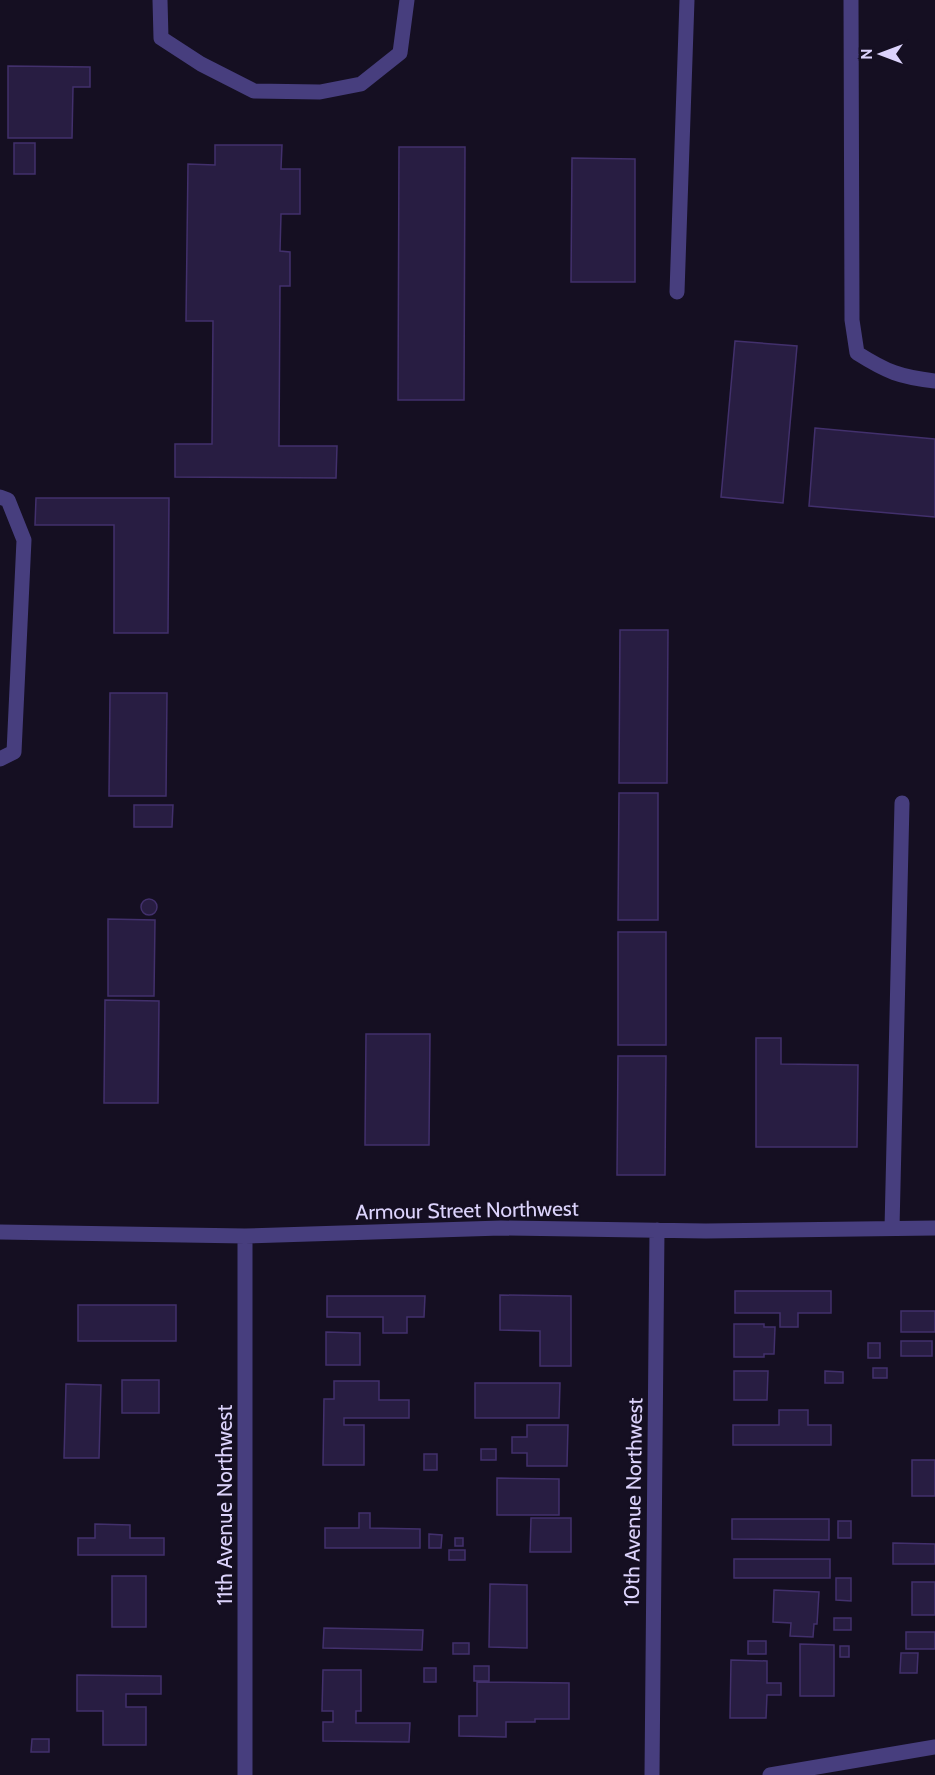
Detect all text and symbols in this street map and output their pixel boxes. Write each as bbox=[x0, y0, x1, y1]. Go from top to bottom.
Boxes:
north arrow bbox=[851, 24, 911, 84]
text: N bbox=[857, 48, 876, 60]
street label: Armour Street Northwest bbox=[355, 1196, 579, 1224]
street label: 10th Avenue Northwest bbox=[619, 1397, 647, 1607]
street label: 11th Avenue Northwest bbox=[212, 1405, 237, 1605]

